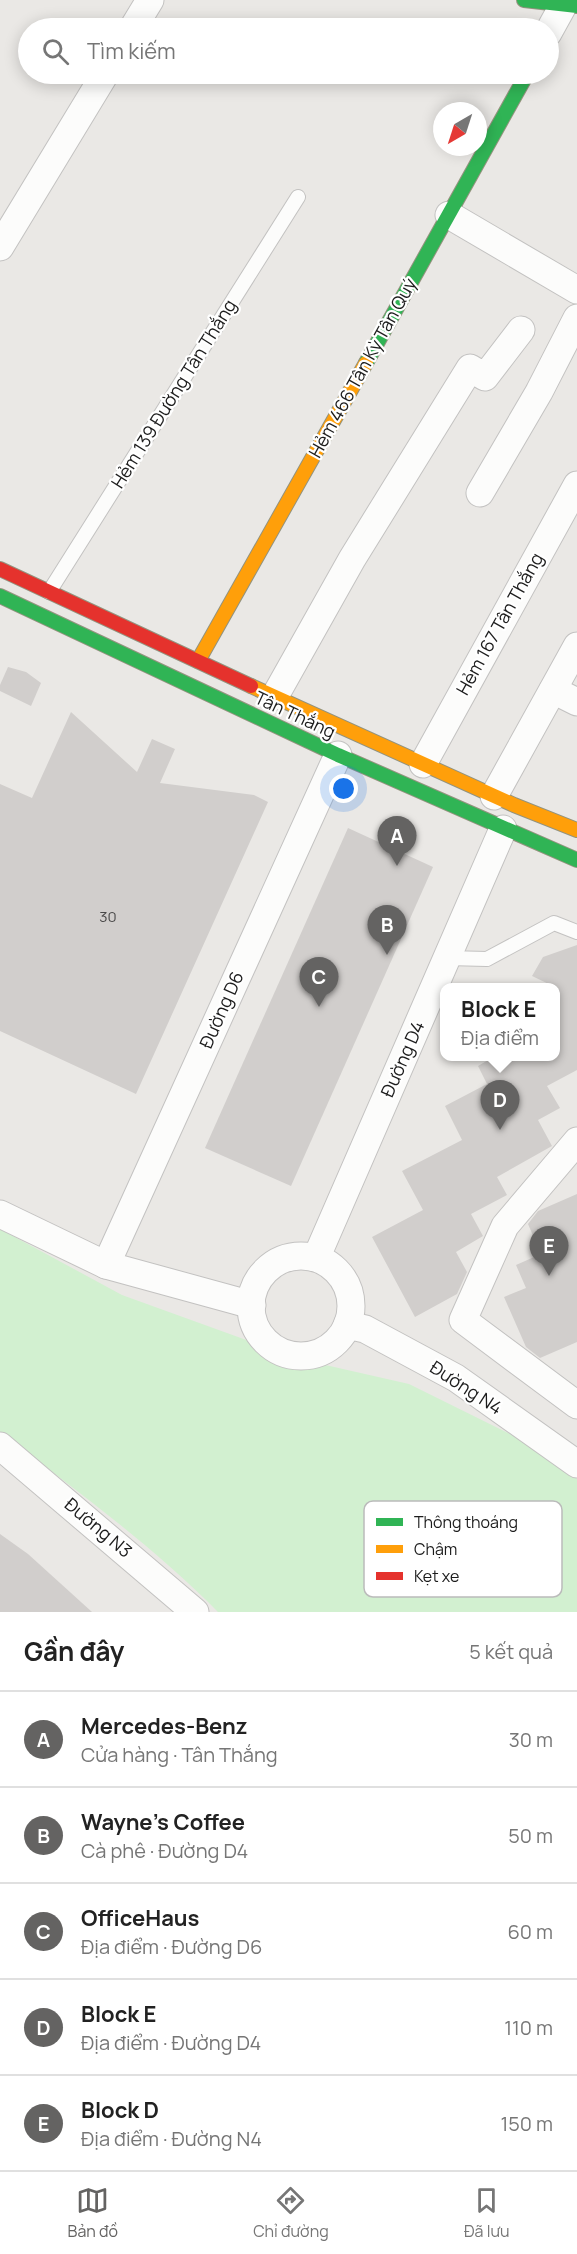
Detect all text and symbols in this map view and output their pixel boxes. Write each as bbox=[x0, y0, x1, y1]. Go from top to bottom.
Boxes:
search box bbox=[18, 18, 559, 84]
icon: search bbox=[39, 35, 72, 68]
text: Tìm kiếm bbox=[87, 36, 176, 66]
north arrow bbox=[433, 102, 487, 156]
street label: Hẻm 466 Tân Kỳ Tân Quý bbox=[303, 273, 422, 462]
street label: Hẻm 139 Đường Tân Thắng bbox=[105, 294, 241, 493]
street label: Hẻm 167 Tân Thắng bbox=[450, 548, 548, 699]
street label: Tân Thắng bbox=[251, 685, 340, 743]
your location bbox=[329, 774, 358, 803]
pin: A bbox=[378, 816, 416, 866]
house number: 30 bbox=[99, 906, 117, 927]
pin: B bbox=[368, 906, 406, 955]
pin: C bbox=[300, 958, 338, 1007]
street label: Đường D6 bbox=[193, 967, 249, 1052]
popup bbox=[440, 983, 560, 1061]
text: Block E bbox=[461, 994, 536, 1024]
street label: Đường D4 bbox=[375, 1017, 430, 1100]
text: Địa điểm bbox=[461, 1024, 539, 1051]
pin: D bbox=[480, 1080, 520, 1130]
pin: E bbox=[530, 1226, 568, 1276]
street label: Đường N4 bbox=[426, 1355, 507, 1419]
street label: Đường N3 bbox=[60, 1492, 137, 1562]
legend bbox=[364, 1501, 562, 1597]
text: Thông thoáng bbox=[414, 1511, 518, 1533]
text: Chậm bbox=[414, 1538, 457, 1560]
text: Kẹt xe bbox=[414, 1565, 459, 1587]
text: Gần đây bbox=[24, 1633, 124, 1669]
text: 5 kết quả bbox=[469, 1638, 553, 1665]
text: Mercedes-Benz bbox=[81, 1711, 247, 1741]
text: A bbox=[37, 1726, 50, 1753]
text: 30 m bbox=[509, 1726, 553, 1753]
text: Cửa hàng · Tân Thắng bbox=[81, 1741, 278, 1768]
text: Wayne's Coffee bbox=[81, 1807, 245, 1837]
text: B bbox=[37, 1822, 50, 1849]
text: 50 m bbox=[508, 1822, 553, 1849]
text: Cà phê · Đường D4 bbox=[81, 1837, 248, 1864]
text: OfficeHaus bbox=[81, 1903, 200, 1933]
text: C bbox=[36, 1918, 51, 1945]
text: 60 m bbox=[507, 1918, 553, 1945]
text: Địa điểm · Đường D6 bbox=[81, 1933, 262, 1960]
text: Block E bbox=[81, 1999, 156, 2029]
text: D bbox=[36, 2014, 51, 2041]
text: 110 m bbox=[504, 2014, 553, 2041]
text: Địa điểm · Đường D4 bbox=[81, 2029, 261, 2056]
text: Block D bbox=[81, 2095, 159, 2125]
text: E bbox=[38, 2110, 49, 2137]
text: 150 m bbox=[500, 2110, 553, 2137]
text: Địa điểm · Đường N4 bbox=[81, 2125, 262, 2152]
tab: Bản đồ bbox=[68, 2184, 118, 2242]
tab: Chỉ đường bbox=[253, 2184, 329, 2242]
tab: Đã lưu bbox=[464, 2184, 509, 2242]

